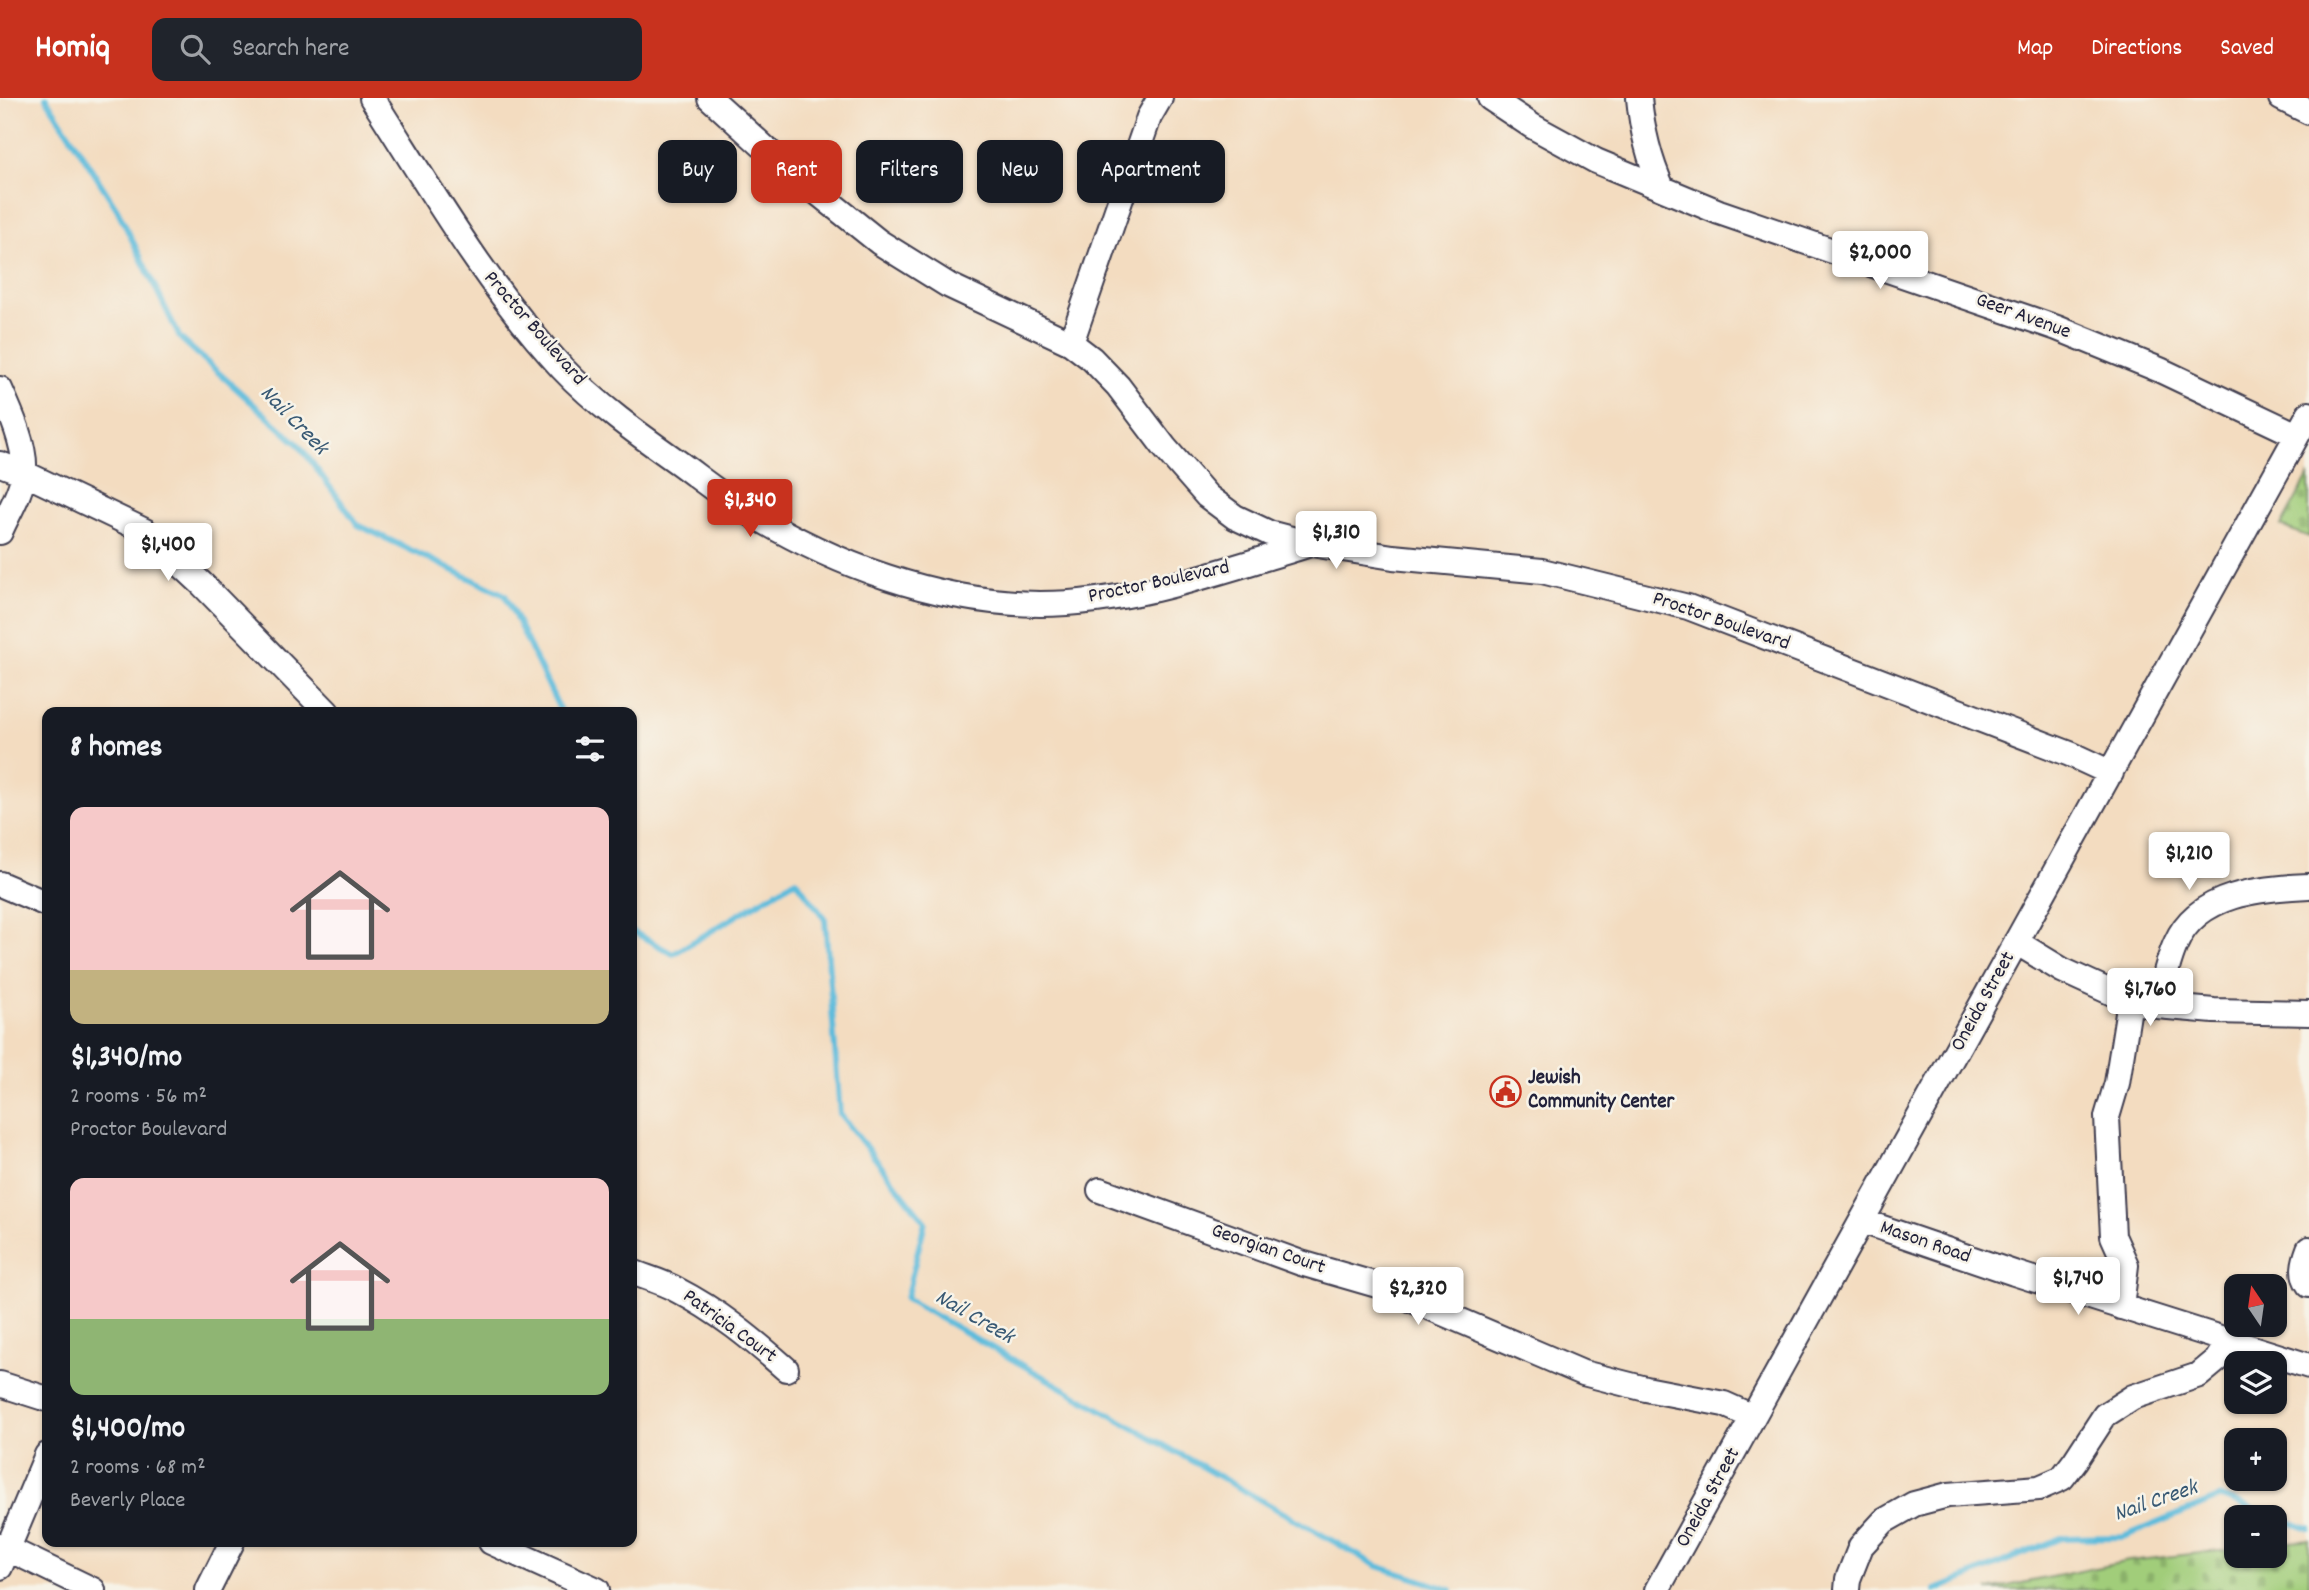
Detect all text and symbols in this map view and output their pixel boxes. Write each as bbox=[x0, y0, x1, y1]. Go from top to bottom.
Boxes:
search box bbox=[152, 18, 642, 81]
text: Homiq bbox=[35, 26, 110, 73]
icon: search bbox=[176, 30, 214, 68]
text: Search here bbox=[232, 31, 349, 68]
text: Map bbox=[2017, 32, 2053, 66]
text: Directions bbox=[2091, 32, 2182, 66]
text: Saved bbox=[2220, 32, 2274, 66]
chip: Buy bbox=[658, 140, 737, 203]
chip: Rent bbox=[751, 140, 842, 203]
chip: Filters bbox=[856, 140, 963, 203]
chip: New bbox=[977, 140, 1063, 203]
chip: Apartment bbox=[1077, 140, 1225, 203]
pin: $2,000 bbox=[1823, 232, 1937, 291]
text: $2,000 bbox=[1848, 237, 1912, 270]
street label: Proctor Boulevard bbox=[476, 265, 592, 393]
street label: Geer Avenue bbox=[1971, 286, 2075, 348]
water label: Nail Creek bbox=[251, 378, 337, 465]
pin: $1,340 bbox=[693, 480, 807, 539]
text: $1,340 bbox=[723, 485, 777, 518]
pin: $1,310 bbox=[1279, 512, 1393, 571]
text: $1,310 bbox=[1312, 517, 1360, 550]
pin: $1,400 bbox=[111, 524, 225, 583]
text: $1,400 bbox=[140, 529, 196, 562]
street label: Proctor Boulevard bbox=[1086, 553, 1232, 613]
street label: Proctor Boulevard bbox=[1648, 584, 1794, 660]
text: 8 homes bbox=[70, 728, 162, 771]
icon: filters bbox=[571, 730, 609, 768]
pin: $1,210 bbox=[2132, 832, 2246, 892]
text: $1,210 bbox=[2165, 838, 2213, 871]
icon: home bbox=[277, 852, 403, 978]
street label: Oneida Street bbox=[1944, 946, 2024, 1058]
pin: $1,760 bbox=[2093, 968, 2207, 1028]
text: $1,760 bbox=[2123, 974, 2177, 1007]
text: $1,340/mo bbox=[70, 1038, 182, 1081]
place label: Jewish Community Center bbox=[1528, 1064, 1676, 1118]
public building icon: Jewish Community Center bbox=[1488, 1074, 1522, 1108]
text: 2 rooms · 56 m² bbox=[70, 1081, 207, 1114]
text: Proctor Boulevard bbox=[70, 1114, 227, 1147]
street label: Mason Road bbox=[1876, 1213, 1974, 1273]
street label: Georgian Court bbox=[1207, 1216, 1329, 1284]
icon: home bbox=[277, 1223, 403, 1349]
pin: $1,740 bbox=[2021, 1258, 2135, 1317]
text: $1,740 bbox=[2052, 1263, 2104, 1296]
pin: $2,320 bbox=[1361, 1268, 1475, 1327]
text: $2,320 bbox=[1389, 1273, 1447, 1306]
north arrow bbox=[2224, 1274, 2287, 1337]
map controls bbox=[2224, 1274, 2287, 1568]
water label: Nail Creek bbox=[928, 1282, 1022, 1355]
street label: Patricia Court bbox=[676, 1283, 783, 1372]
button: layers bbox=[2224, 1351, 2287, 1414]
text: $1,400/mo bbox=[70, 1409, 185, 1452]
button: + bbox=[2224, 1428, 2287, 1491]
street label: Oneida Street bbox=[1669, 1442, 1749, 1554]
text: 2 rooms · 68 m² bbox=[70, 1452, 206, 1485]
water label: Nail Creek bbox=[2110, 1471, 2205, 1532]
text: Beverly Place bbox=[70, 1485, 185, 1518]
button: − bbox=[2224, 1505, 2287, 1568]

